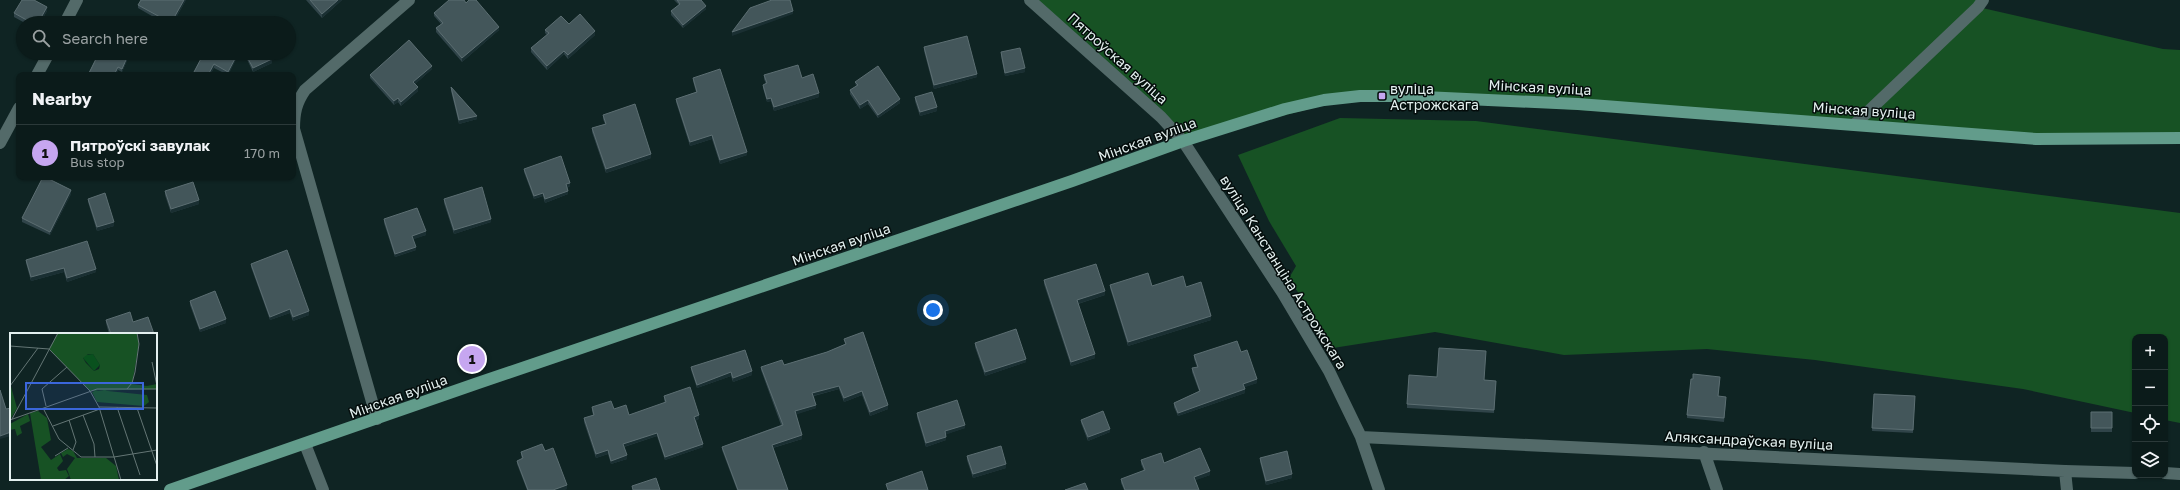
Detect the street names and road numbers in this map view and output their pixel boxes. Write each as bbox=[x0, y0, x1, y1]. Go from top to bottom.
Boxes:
street label: Пятроўская вуліца bbox=[1065, 9, 1171, 107]
street label: Мінская вуліца bbox=[1488, 76, 1592, 98]
street label: Мінская вуліца bbox=[1812, 98, 1916, 122]
street label: Мінская вуліца bbox=[1096, 113, 1198, 165]
street label: вуліца Канстанціна Астрожскага bbox=[1217, 172, 1351, 372]
street label: Мінская вуліца bbox=[789, 219, 893, 269]
street label: Мінская вуліца bbox=[347, 370, 449, 422]
street label: Аляксандраўская вуліца bbox=[1664, 427, 1834, 453]

